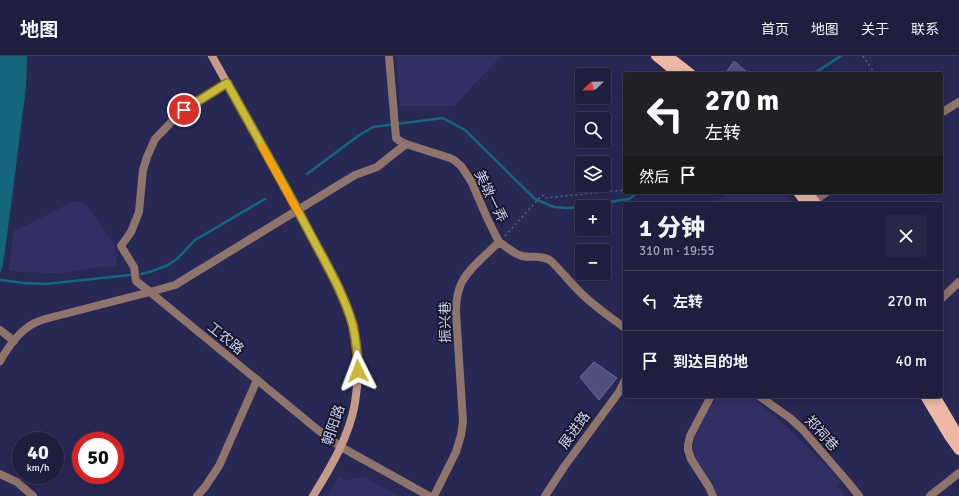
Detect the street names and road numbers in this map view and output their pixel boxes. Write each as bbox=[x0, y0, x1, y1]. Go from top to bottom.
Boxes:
street label: 美墩一弄 bbox=[471, 167, 510, 225]
street label: 振兴巷 bbox=[437, 301, 454, 343]
street label: 工农路 bbox=[204, 319, 247, 358]
street label: 朝阳路 bbox=[319, 403, 348, 448]
street label: 展进路 bbox=[555, 408, 594, 452]
street label: 郑祠巷 bbox=[801, 412, 842, 455]

